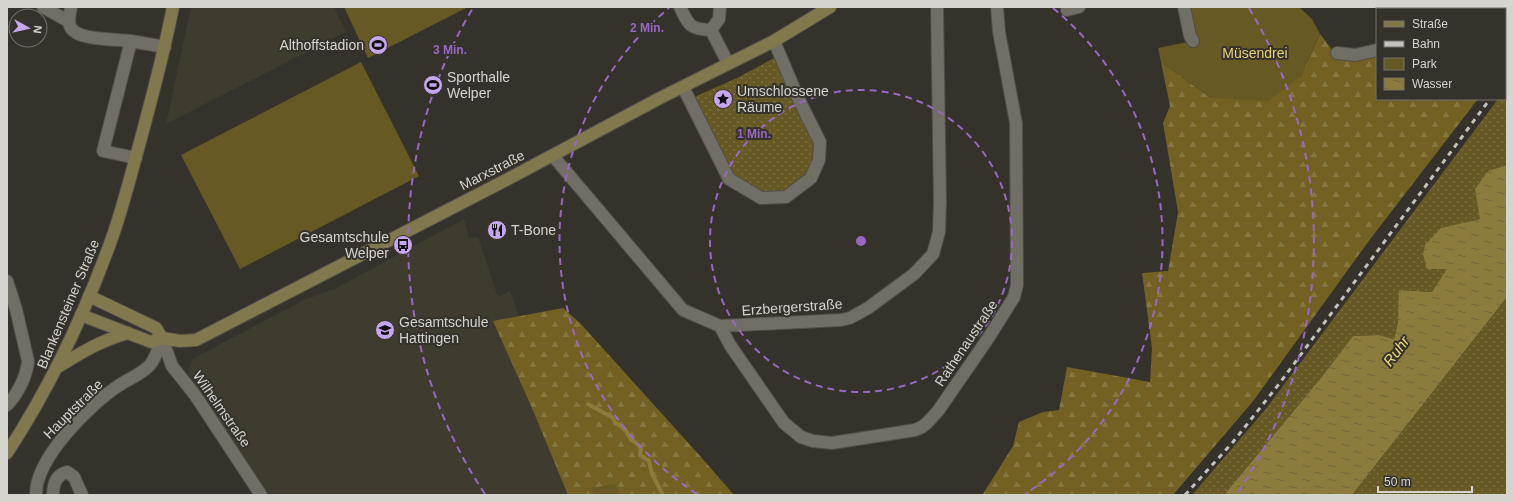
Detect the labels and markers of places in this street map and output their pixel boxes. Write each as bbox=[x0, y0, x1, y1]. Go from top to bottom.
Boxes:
sports icon: Althoffstadion bbox=[367, 34, 389, 56]
place label: Althoffstadion bbox=[279, 37, 364, 53]
place label: Sporthalle Welper bbox=[447, 69, 510, 101]
sports icon: Sporthalle Welper bbox=[422, 74, 444, 96]
place label: Umschlossene Räume bbox=[737, 83, 829, 115]
place icon: Umschlossene Räume bbox=[712, 88, 734, 110]
restaurant icon: T-Bone bbox=[486, 219, 508, 241]
place label: T-Bone bbox=[511, 222, 556, 238]
place label: Gesamtschule Welper bbox=[300, 229, 389, 261]
bus stop icon: Gesamtschule Welper bbox=[392, 234, 414, 256]
centre of rings bbox=[854, 234, 868, 248]
place label: Gesamtschule Hattingen bbox=[399, 314, 489, 346]
school or university icon: Gesamtschule Hattingen bbox=[374, 319, 396, 341]

